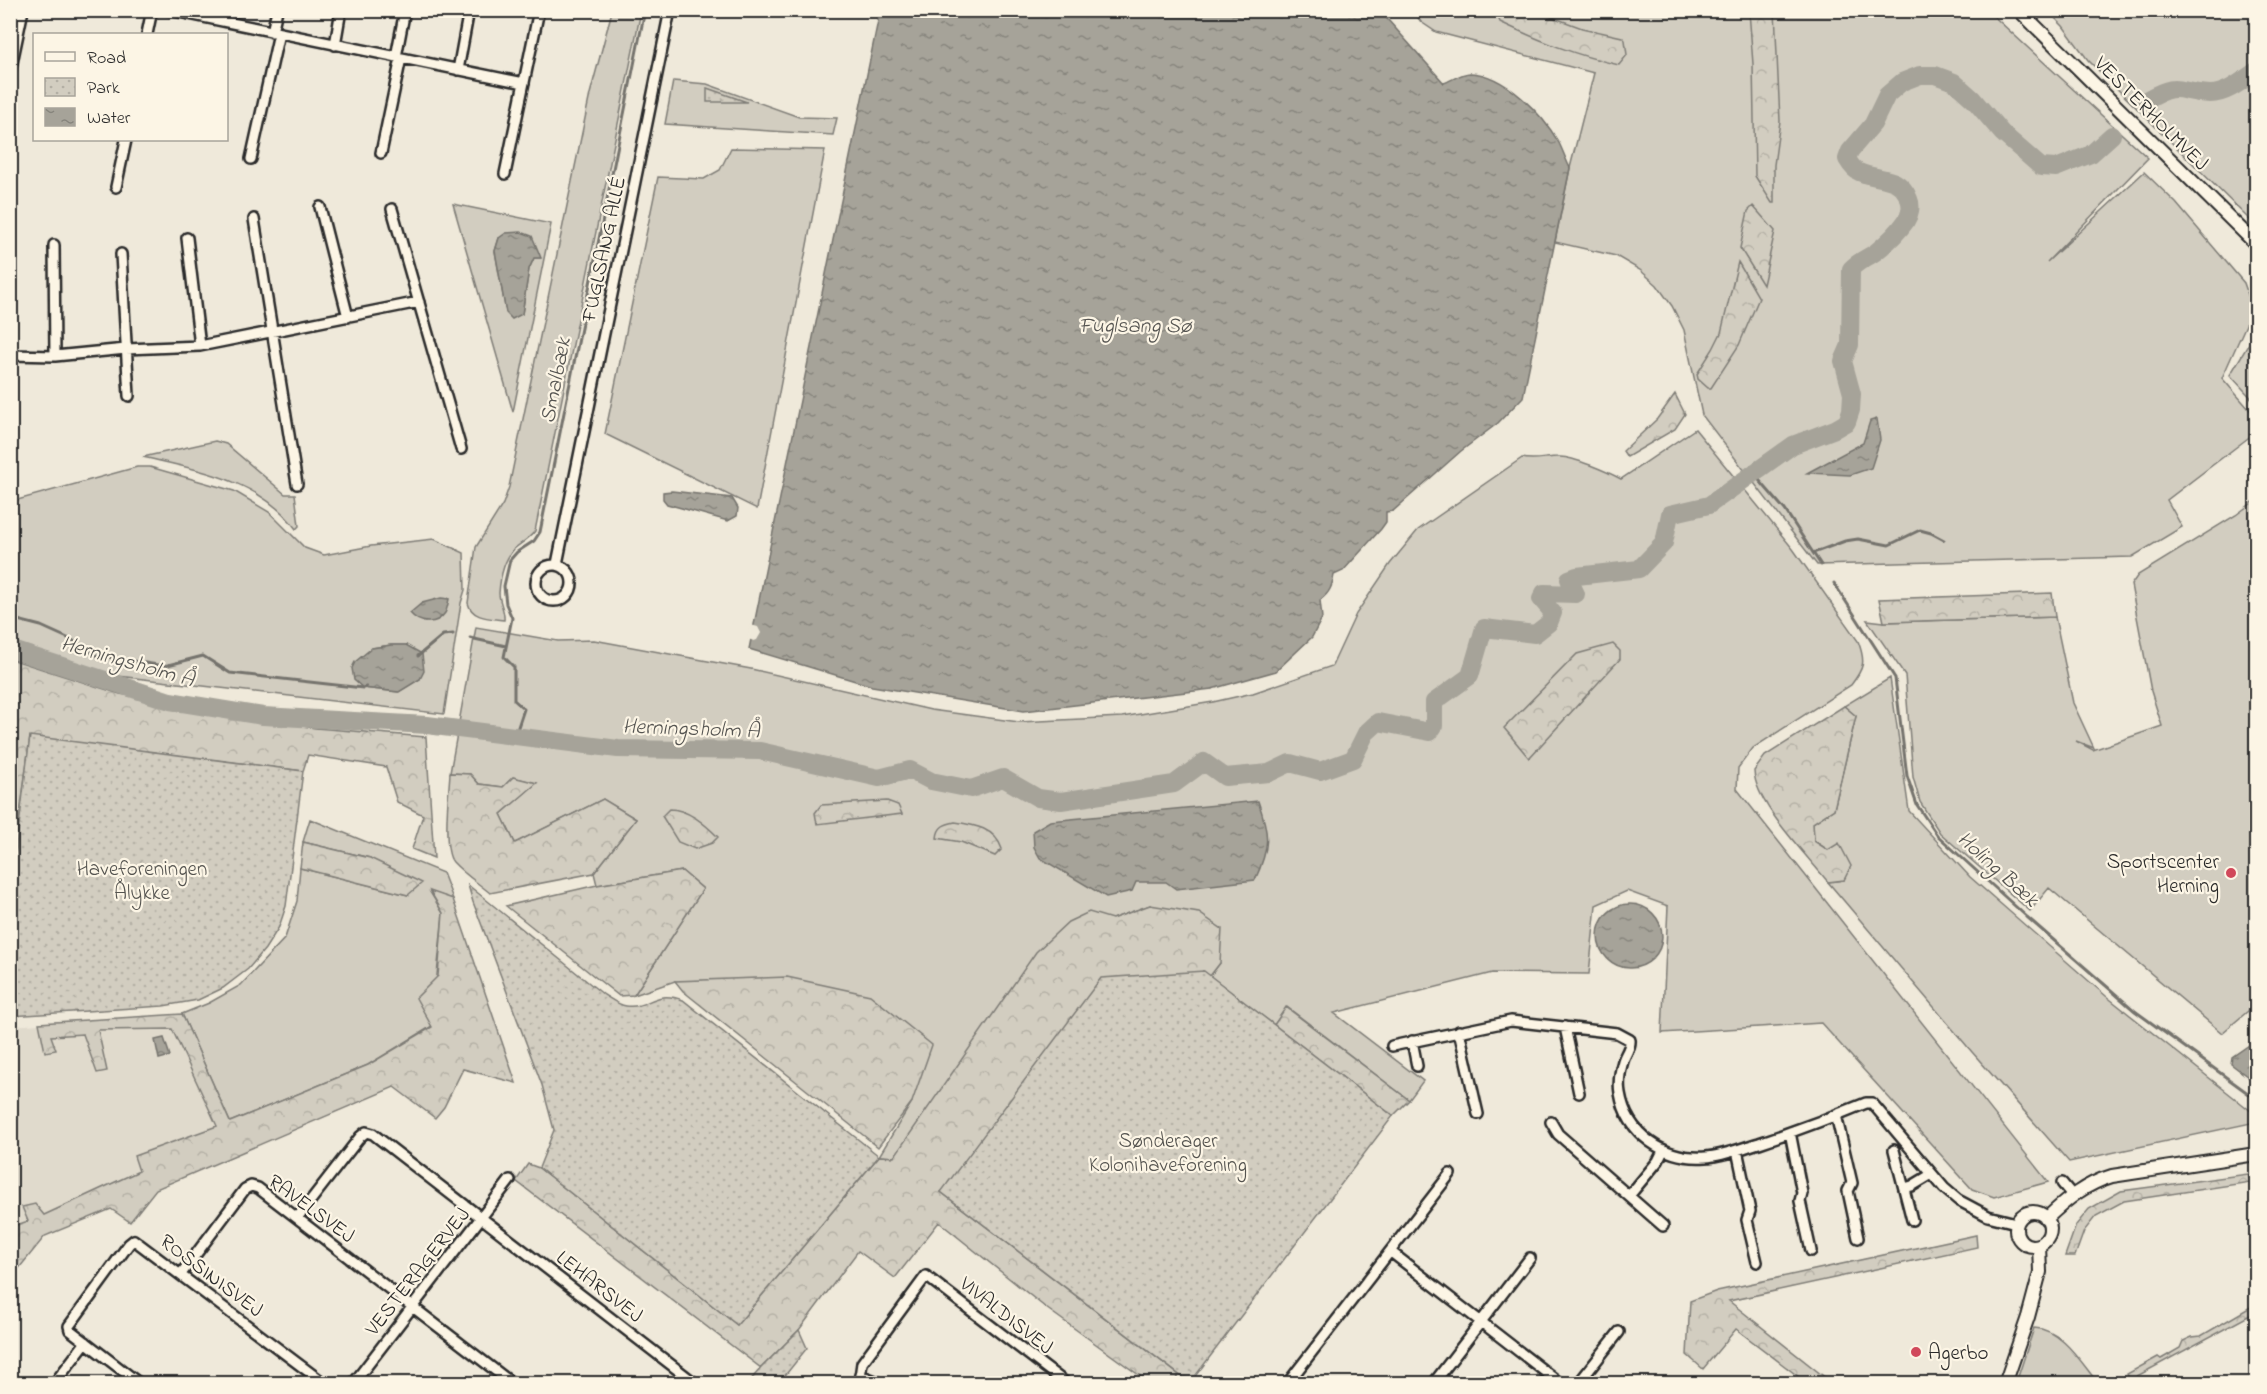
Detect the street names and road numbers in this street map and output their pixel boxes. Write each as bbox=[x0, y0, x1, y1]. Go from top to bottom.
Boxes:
street label: VESTERHOLMVEJ bbox=[2086, 49, 2215, 179]
street label: FUGLSANG ALLÉ bbox=[575, 174, 635, 326]
street label: RAVELSVEJ bbox=[261, 1168, 361, 1252]
street label: VESTERAGERVEJ bbox=[358, 1202, 478, 1344]
street label: ROSSINISVEJ bbox=[153, 1228, 269, 1326]
street label: LEHARSVEJ bbox=[549, 1244, 649, 1331]
street label: VIVALDISVEJ bbox=[952, 1270, 1059, 1363]

